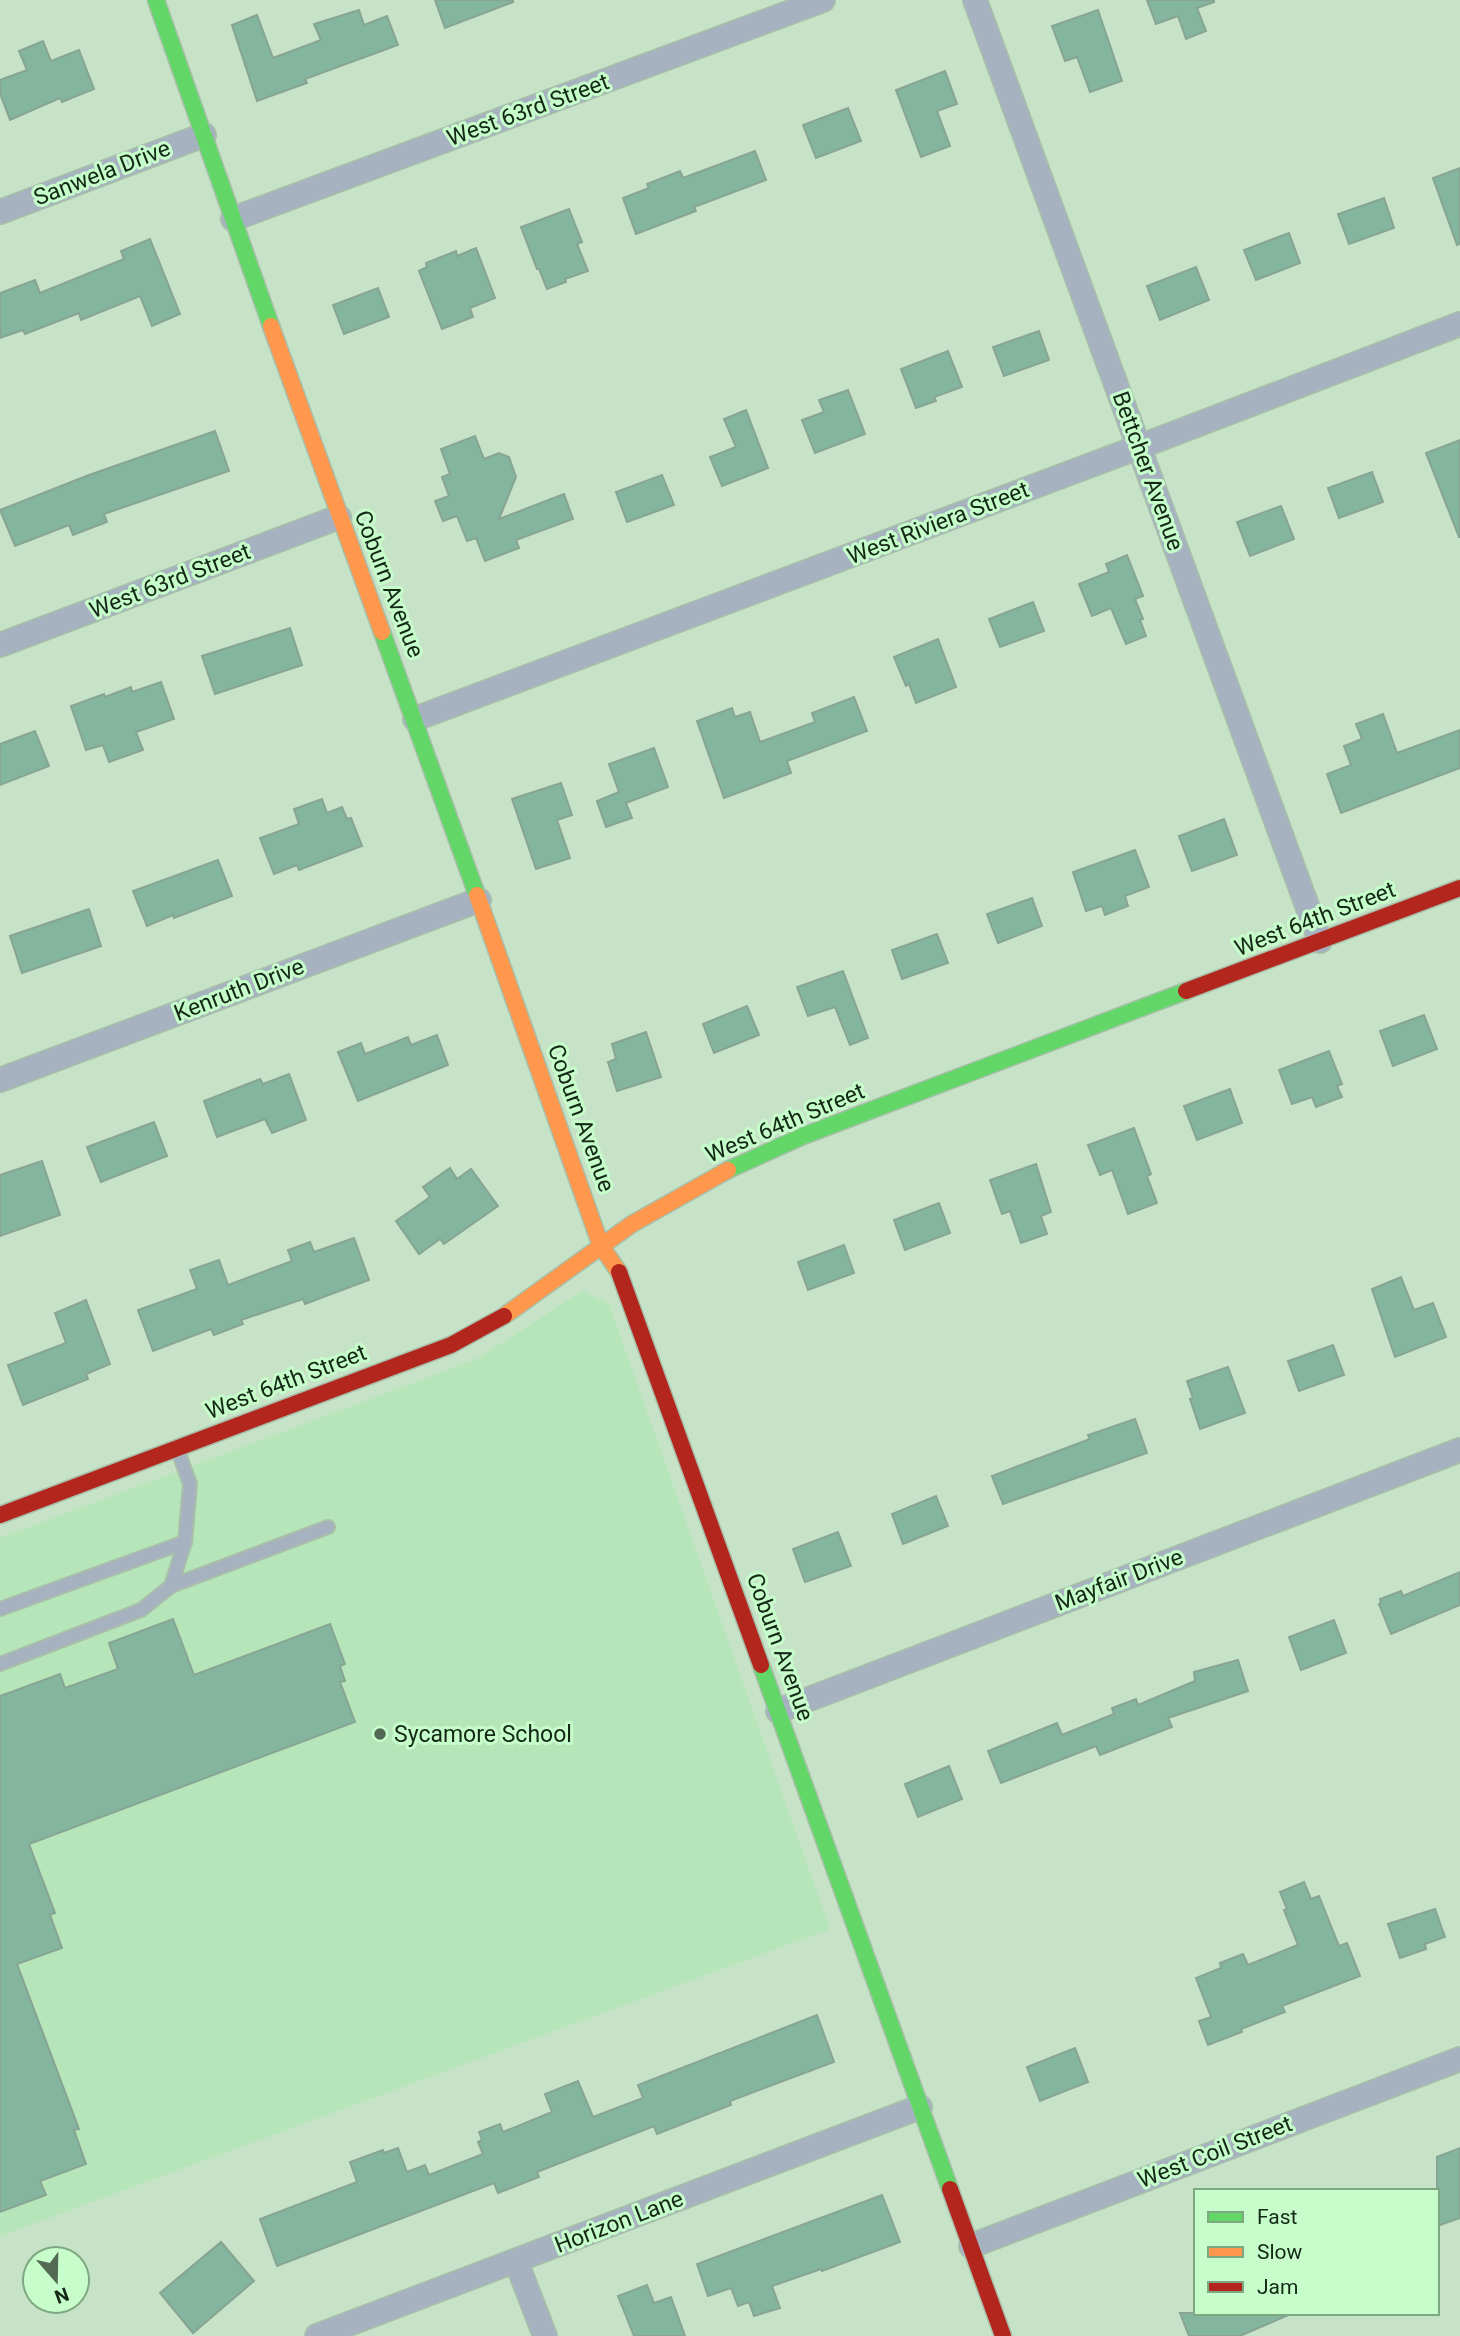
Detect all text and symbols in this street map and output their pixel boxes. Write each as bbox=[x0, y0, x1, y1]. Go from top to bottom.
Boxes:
street label: West 63rd Street bbox=[443, 68, 613, 152]
street label: Sanwela Drive bbox=[30, 135, 174, 211]
street label: Bettcher Avenue bbox=[1107, 388, 1189, 554]
street label: West Riviera Street bbox=[843, 476, 1033, 570]
street label: Coburn Avenue bbox=[349, 507, 429, 661]
street label: West 63rd Street bbox=[86, 538, 254, 624]
street label: West 64th Street bbox=[1231, 876, 1399, 962]
street label: Kenruth Drive bbox=[170, 953, 308, 1027]
street label: Coburn Avenue bbox=[542, 1041, 620, 1195]
street label: West 64th Street bbox=[702, 1077, 868, 1169]
street label: West 64th Street bbox=[202, 1339, 370, 1425]
street label: Mayfair Drive bbox=[1051, 1543, 1187, 1617]
street label: Coburn Avenue bbox=[741, 1570, 819, 1724]
place label: Sycamore School bbox=[394, 1721, 572, 1748]
marker: Sycamore School bbox=[372, 1726, 388, 1742]
street label: West Coil Street bbox=[1134, 2110, 1296, 2194]
street label: Horizon Lane bbox=[551, 2185, 687, 2259]
legend bbox=[1194, 2189, 1439, 2315]
text: Fast bbox=[1257, 2205, 1298, 2229]
text: Slow bbox=[1257, 2240, 1303, 2264]
north arrow bbox=[21, 2245, 91, 2315]
text: Jam bbox=[1257, 2275, 1298, 2299]
text: N bbox=[51, 2282, 72, 2309]

